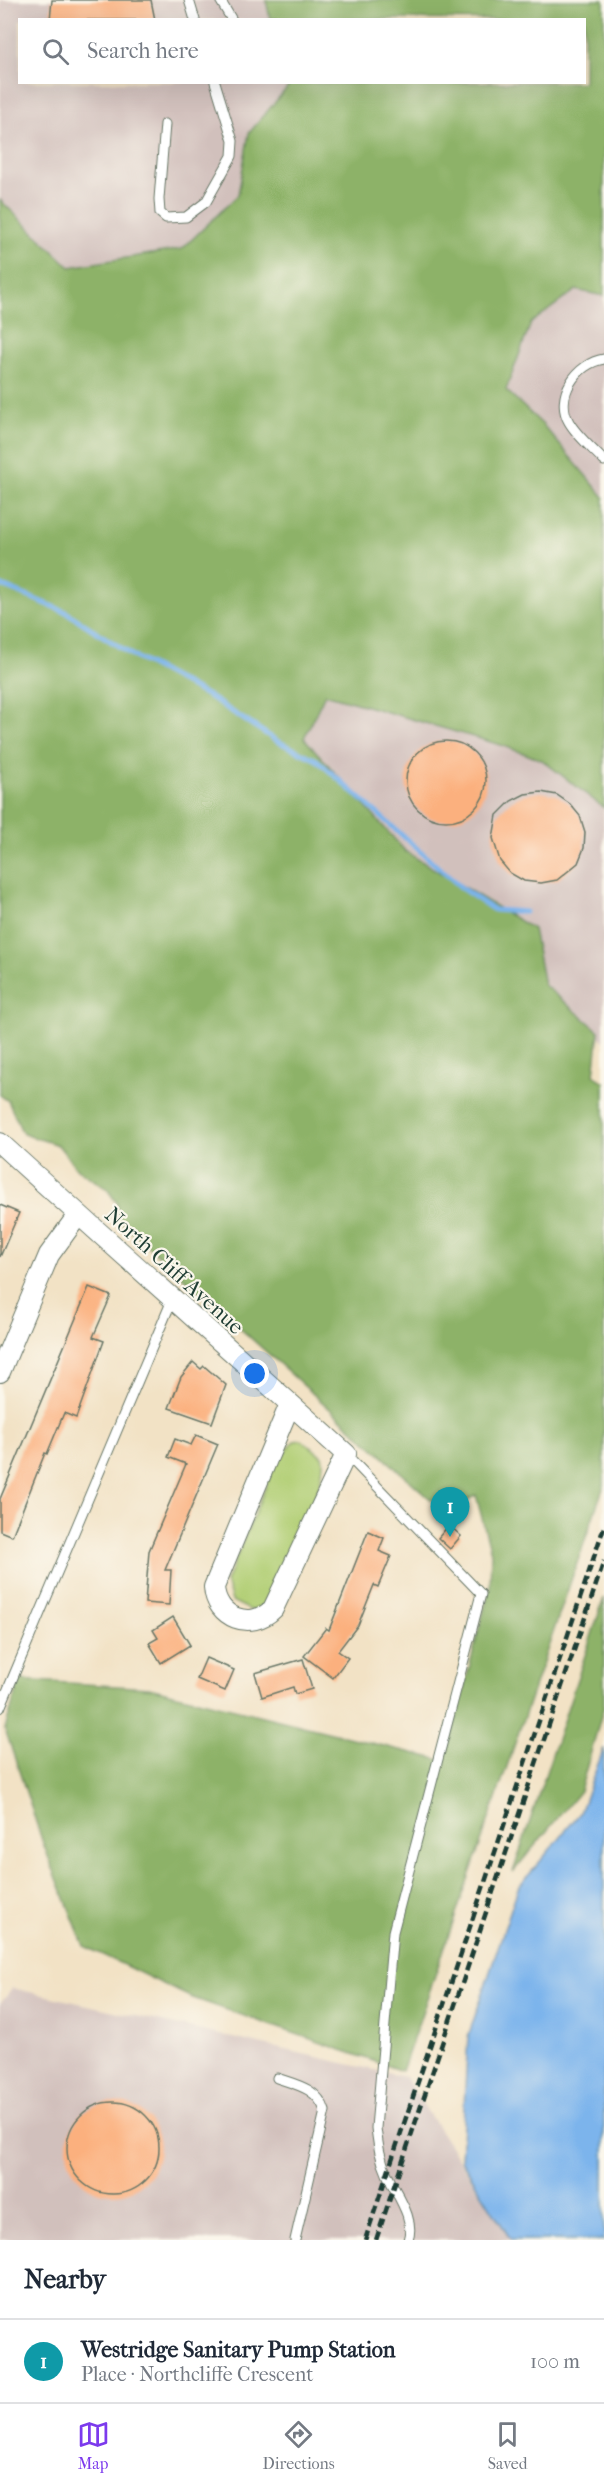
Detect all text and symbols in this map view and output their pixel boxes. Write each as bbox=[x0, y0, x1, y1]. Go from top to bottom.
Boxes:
search box bbox=[18, 18, 586, 84]
icon: search bbox=[39, 35, 72, 68]
text: Search here bbox=[87, 38, 199, 64]
street label: North Cliff Avenue bbox=[100, 1202, 249, 1340]
your location bbox=[240, 1359, 269, 1388]
pin: 1 bbox=[430, 1488, 470, 1537]
text: Nearby bbox=[24, 2264, 106, 2295]
text: Westridge Sanitary Pump Station bbox=[81, 2337, 396, 2363]
text: 1 bbox=[40, 2350, 47, 2373]
text: 100 m bbox=[530, 2350, 580, 2373]
text: Place · Northcliffe Crescent bbox=[81, 2363, 313, 2386]
tab: Map bbox=[77, 2418, 110, 2473]
tab: Directions bbox=[263, 2418, 335, 2473]
tab: Saved bbox=[488, 2418, 527, 2473]

